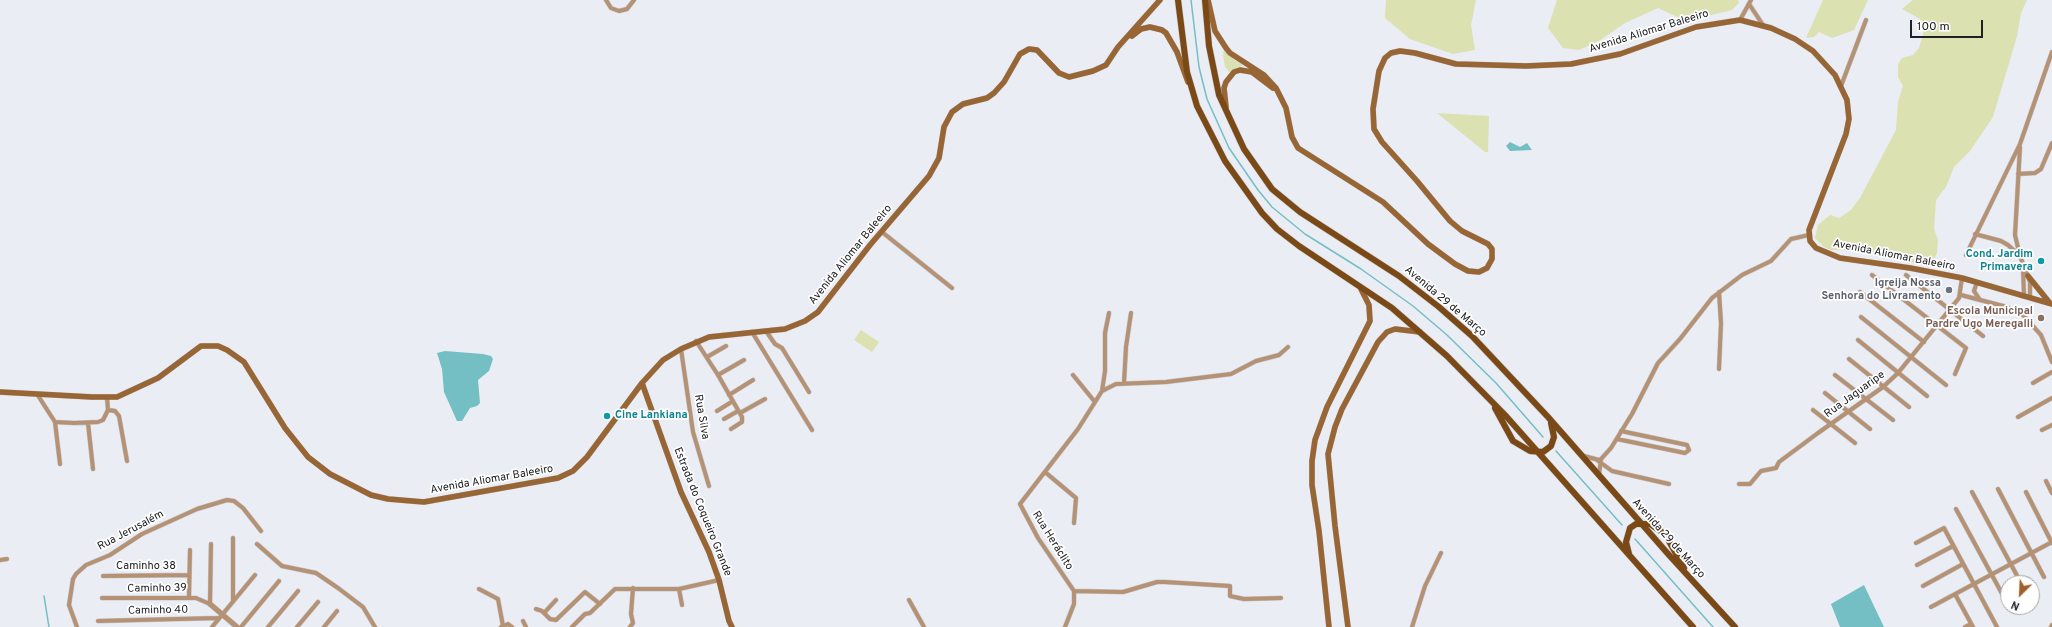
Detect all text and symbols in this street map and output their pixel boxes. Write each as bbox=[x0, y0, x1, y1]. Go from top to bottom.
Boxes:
street label: Avenida Aliomar Baleeiro bbox=[1588, 8, 1710, 56]
scale bar bbox=[1912, 12, 1985, 38]
text: 100 m bbox=[1917, 19, 1950, 35]
street label: Avenida Aliomar Baleeiro bbox=[807, 203, 895, 307]
street label: Avenida Aliomar Baleeiro bbox=[1832, 238, 1956, 274]
place label: Cond. Jardim Primavera bbox=[1966, 248, 2033, 274]
marker: Cond. Jardim Primavera bbox=[2036, 256, 2046, 266]
street label: Avenida 29 de Março bbox=[1401, 264, 1489, 340]
place label: Igreija Nossa Senhora do Livramento bbox=[1822, 277, 1941, 303]
marker: Igreija Nossa Senhora do Livramento bbox=[1944, 285, 1954, 295]
place label: Escola Municipal Pardre Ugo Meregalli bbox=[1925, 305, 2033, 331]
marker: Escola Municipal Pardre Ugo Meregalli bbox=[2036, 313, 2046, 323]
street label: Rua Jaguaripe bbox=[1822, 369, 1888, 421]
street label: Rua Silva bbox=[691, 394, 711, 440]
place label: Cine Lankiana bbox=[615, 409, 688, 423]
marker: Cine Lankiana bbox=[602, 411, 612, 421]
street label: Estrada do Coqueiro Grande bbox=[670, 446, 734, 578]
street label: Avenida Aliomar Baleeiro bbox=[430, 463, 554, 497]
street label: Avenida 29 de Março bbox=[1629, 496, 1707, 582]
street label: Rua Jerusalém bbox=[96, 508, 166, 554]
street label: Rua Heráclito bbox=[1029, 509, 1075, 573]
street label: Caminho 38 bbox=[116, 560, 176, 574]
north arrow bbox=[2000, 575, 2040, 615]
street label: Caminho 39 bbox=[127, 582, 187, 596]
text: N bbox=[2009, 597, 2022, 613]
street label: Caminho 40 bbox=[128, 604, 188, 618]

